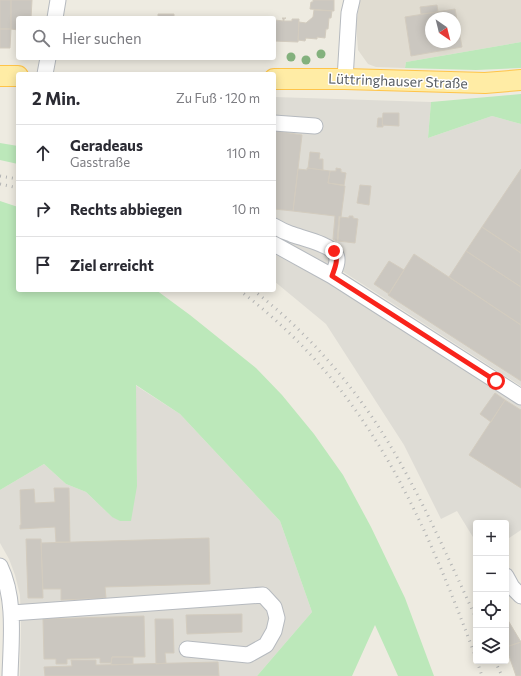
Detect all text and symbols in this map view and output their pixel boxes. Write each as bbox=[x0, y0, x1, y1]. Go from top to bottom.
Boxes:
north arrow bbox=[425, 12, 461, 48]
search box bbox=[16, 16, 276, 60]
icon: search bbox=[30, 27, 52, 49]
text: Hier suchen bbox=[62, 29, 142, 47]
street label: Lüttringhauser Straße bbox=[328, 70, 468, 91]
text: 2 Min. bbox=[32, 88, 80, 109]
text: Zu Fuß · 120 m bbox=[176, 90, 260, 106]
text: Geradeaus bbox=[70, 136, 143, 154]
icon: ahead bbox=[32, 142, 54, 164]
text: 110 m bbox=[227, 145, 260, 161]
text: Gasstraße bbox=[70, 154, 130, 170]
icon: right bbox=[32, 198, 54, 220]
text: Rechts abbiegen bbox=[70, 200, 182, 218]
text: 10 m bbox=[232, 201, 260, 217]
route end bbox=[325, 242, 343, 260]
icon: arrive bbox=[32, 254, 54, 276]
text: Ziel erreicht bbox=[70, 256, 154, 274]
route start bbox=[487, 372, 505, 390]
map controls bbox=[473, 520, 509, 664]
button: + bbox=[473, 520, 509, 556]
button: − bbox=[473, 556, 509, 592]
button: locate bbox=[473, 592, 509, 628]
button: layers bbox=[473, 628, 509, 664]

